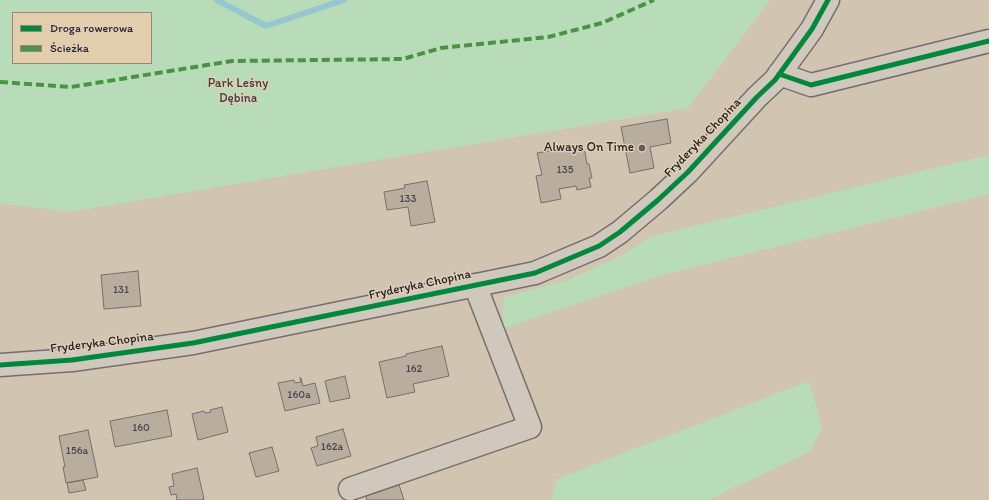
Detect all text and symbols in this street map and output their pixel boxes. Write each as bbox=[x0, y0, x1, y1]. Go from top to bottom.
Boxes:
legend bbox=[12, 12, 152, 64]
text: Droga rowerowa bbox=[50, 21, 133, 35]
text: Ścieżka bbox=[50, 41, 89, 55]
park label: Park Leśny Dębina bbox=[208, 76, 268, 107]
street label: Fryderyka Chopina bbox=[661, 95, 745, 181]
place label: Always On Time bbox=[544, 140, 634, 156]
marker: Always On Time bbox=[637, 143, 647, 153]
house number: 135 bbox=[557, 163, 573, 177]
house number: 133 bbox=[399, 192, 417, 206]
street label: Fryderyka Chopina bbox=[367, 267, 473, 303]
house number: 131 bbox=[113, 283, 129, 297]
street label: Fryderyka Chopina bbox=[49, 329, 155, 357]
house number: 162 bbox=[406, 362, 422, 376]
house number: 160a bbox=[287, 388, 311, 402]
house number: 160 bbox=[132, 421, 150, 435]
house number: 162a bbox=[321, 440, 343, 454]
house number: 156a bbox=[66, 444, 88, 458]

